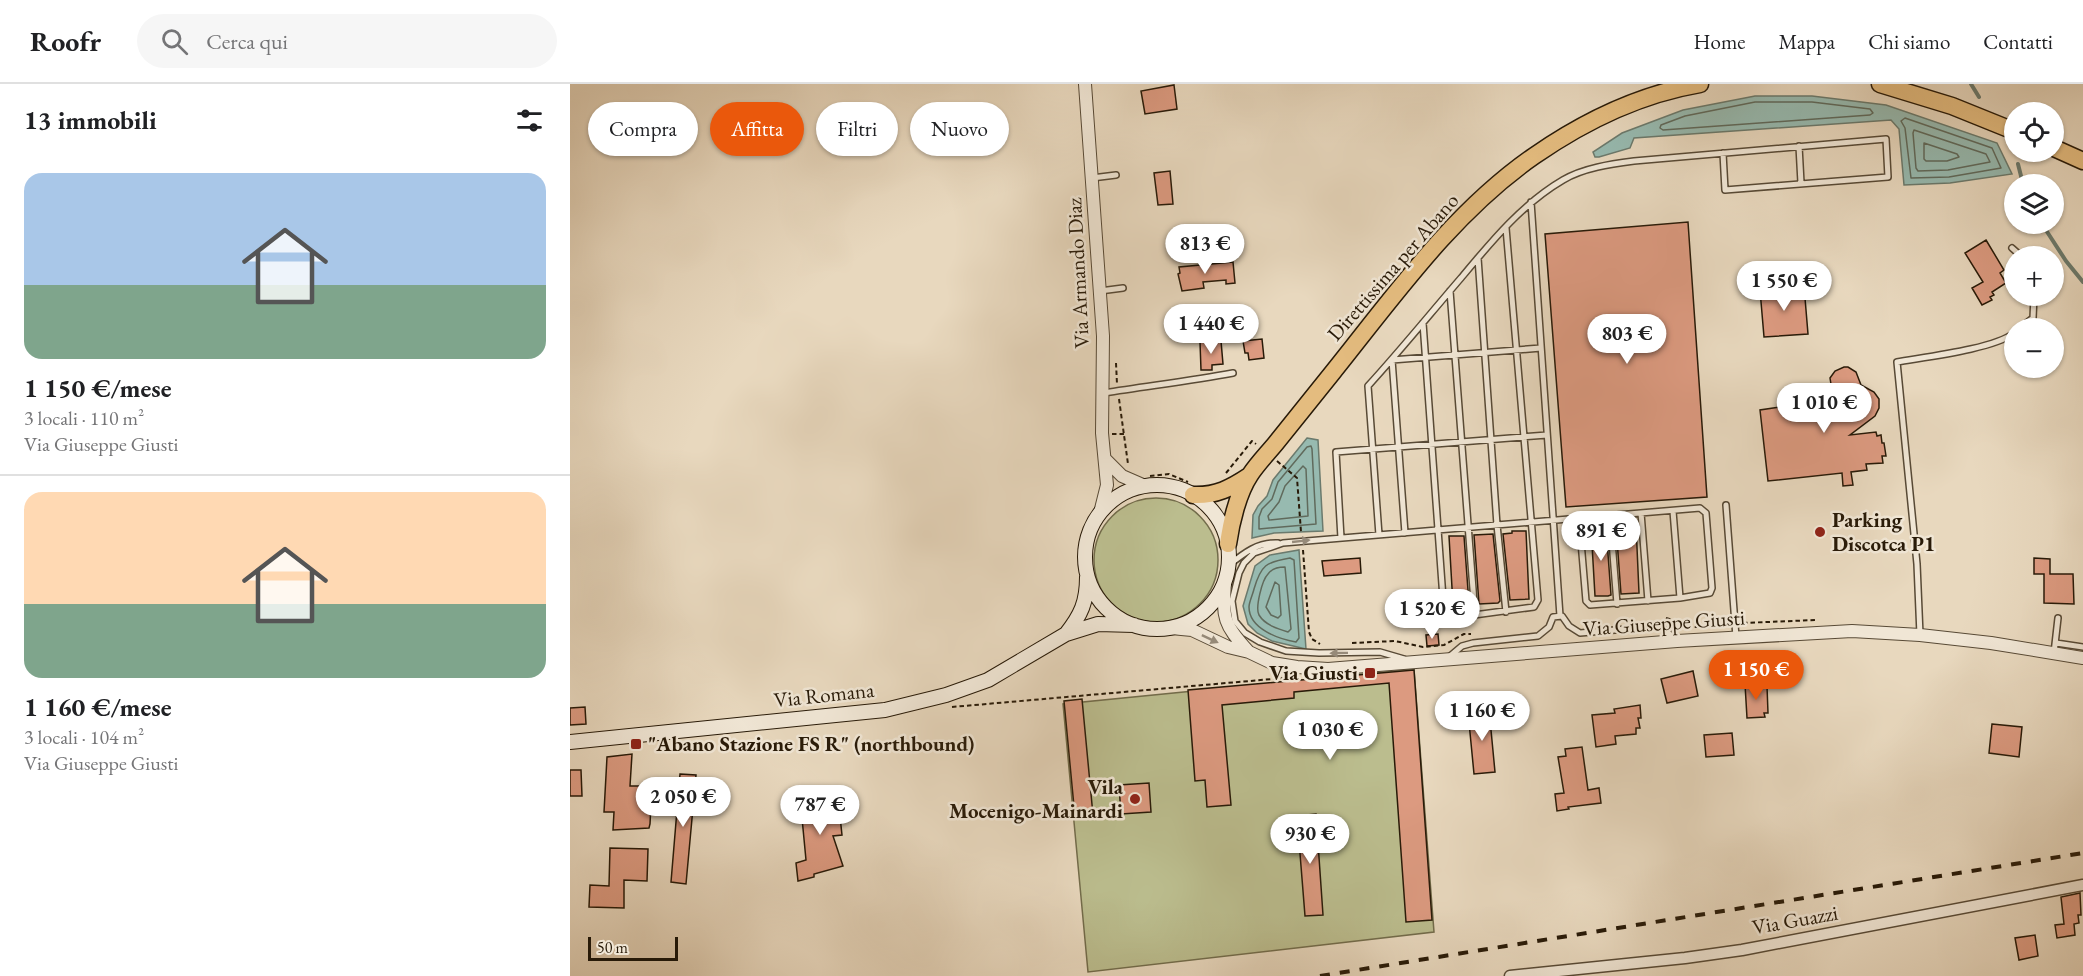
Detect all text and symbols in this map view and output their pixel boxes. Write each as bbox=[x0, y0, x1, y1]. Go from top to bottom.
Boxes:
search box bbox=[137, 14, 557, 68]
text: Roofr bbox=[30, 23, 101, 59]
icon: search bbox=[158, 25, 191, 58]
text: Cerca qui bbox=[206, 27, 288, 56]
text: Home bbox=[1694, 28, 1746, 55]
text: Mappa bbox=[1779, 28, 1835, 55]
text: Chi siamo bbox=[1868, 28, 1950, 55]
text: Contatti bbox=[1983, 28, 2053, 55]
chip: Compra bbox=[588, 102, 698, 156]
chip: Affitta bbox=[710, 102, 804, 156]
chip: Filtri bbox=[816, 102, 898, 156]
chip: Nuovo bbox=[910, 102, 1009, 156]
map controls bbox=[2004, 102, 2064, 378]
button: locate bbox=[2004, 102, 2064, 162]
text: 13 immobili bbox=[24, 103, 157, 137]
icon: filters bbox=[513, 104, 546, 137]
button: layers bbox=[2004, 174, 2064, 234]
street label: Direttissima per Abano bbox=[1321, 187, 1464, 346]
street label: Via Armando Diaz bbox=[1060, 197, 1095, 349]
icon: home bbox=[231, 212, 339, 320]
pin: 813 € bbox=[1163, 224, 1247, 275]
text: 813 € bbox=[1179, 230, 1231, 256]
button: + bbox=[2004, 246, 2064, 306]
pin: 1 550 € bbox=[1729, 261, 1839, 312]
text: 1 550 € bbox=[1751, 267, 1817, 293]
pin: 1 440 € bbox=[1156, 304, 1266, 355]
text: 1 440 € bbox=[1178, 310, 1244, 336]
pin: 803 € bbox=[1585, 314, 1669, 365]
button: − bbox=[2004, 318, 2064, 378]
text: 803 € bbox=[1601, 320, 1653, 346]
text: 1 150 €/mese bbox=[24, 371, 172, 405]
pin: 1 010 € bbox=[1769, 383, 1879, 434]
text: 1 010 € bbox=[1791, 389, 1857, 415]
text: 3 locali · 110 m² bbox=[24, 405, 144, 431]
text: Via Giuseppe Giusti bbox=[24, 431, 178, 457]
place label: Parking Discotca P1 bbox=[1832, 506, 1935, 557]
pin: 891 € bbox=[1559, 511, 1643, 562]
text: 891 € bbox=[1575, 517, 1627, 543]
marker: Parking Discotca P1 bbox=[1813, 525, 1827, 539]
icon: home bbox=[231, 531, 339, 639]
one-way arrow bbox=[1292, 536, 1311, 546]
pin: 1 520 € bbox=[1377, 589, 1487, 640]
text: 1 520 € bbox=[1399, 595, 1465, 621]
street label: Via Giuseppe Giusti bbox=[1582, 603, 1746, 642]
one-way arrow bbox=[1201, 634, 1218, 643]
one-way arrow bbox=[1330, 648, 1349, 658]
pin: 1 150 € bbox=[1701, 650, 1811, 701]
text: 1 150 € bbox=[1723, 656, 1789, 682]
place label: Via Giusti bbox=[1269, 659, 1358, 686]
marker: Via Giusti bbox=[1363, 666, 1377, 680]
street label: Via Romana bbox=[772, 676, 876, 713]
text: 1 160 €/mese bbox=[24, 690, 172, 724]
pin: 1 160 € bbox=[1427, 691, 1537, 742]
text: 1 160 € bbox=[1449, 697, 1515, 723]
pin: 1 030 € bbox=[1275, 710, 1385, 761]
text: 1 030 € bbox=[1297, 716, 1363, 742]
text: 3 locali · 104 m² bbox=[24, 724, 144, 750]
place label: "Abano Stazione FS R" (northbound) bbox=[648, 730, 974, 757]
marker: "Abano Stazione FS R" (northbound) bbox=[629, 737, 643, 751]
text: Via Giuseppe Giusti bbox=[24, 750, 178, 776]
place label: Vila Mocenigo-Mainardi bbox=[949, 773, 1124, 824]
pin: 2 050 € bbox=[628, 777, 738, 828]
text: 2 050 € bbox=[650, 783, 716, 809]
pin: 787 € bbox=[778, 785, 862, 836]
text: 787 € bbox=[794, 791, 846, 817]
marker: Vila Mocenigo-Mainardi bbox=[1128, 792, 1142, 806]
pin: 930 € bbox=[1268, 814, 1352, 865]
text: 930 € bbox=[1284, 820, 1336, 846]
street label: Via Guazzi bbox=[1750, 899, 1840, 940]
scale bar bbox=[588, 934, 678, 962]
text: 50 m bbox=[597, 937, 628, 958]

